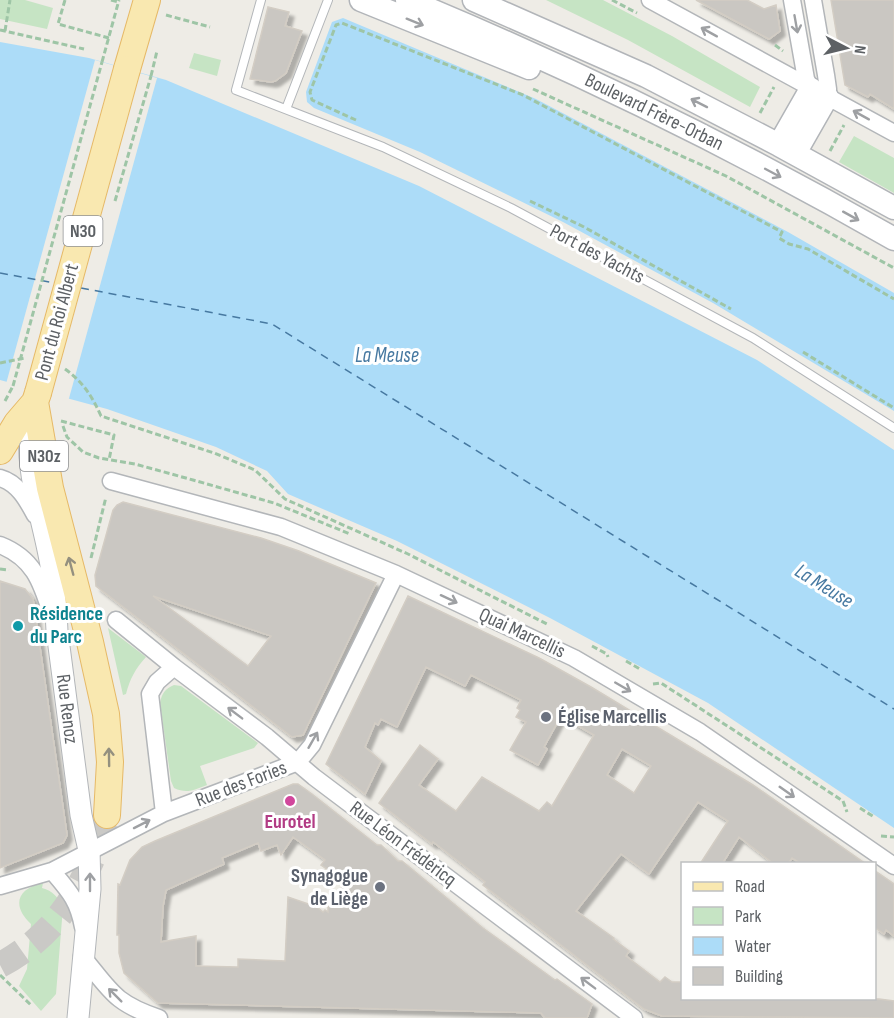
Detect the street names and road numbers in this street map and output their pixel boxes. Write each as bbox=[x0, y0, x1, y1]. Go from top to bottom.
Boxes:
street label: Boulevard Frère-Orban bbox=[581, 68, 727, 156]
road number: N30 bbox=[64, 216, 103, 246]
street label: Port des Yachts bbox=[546, 219, 648, 289]
street label: Pont du Roi Albert bbox=[30, 261, 84, 383]
road number: N30z bbox=[20, 441, 68, 471]
street label: Quai Marcellis bbox=[475, 603, 569, 663]
street label: Rue Renoz bbox=[51, 673, 83, 745]
street label: Rue des Fories bbox=[192, 756, 290, 812]
street label: Rue Léon Frédéricq bbox=[345, 796, 461, 892]

